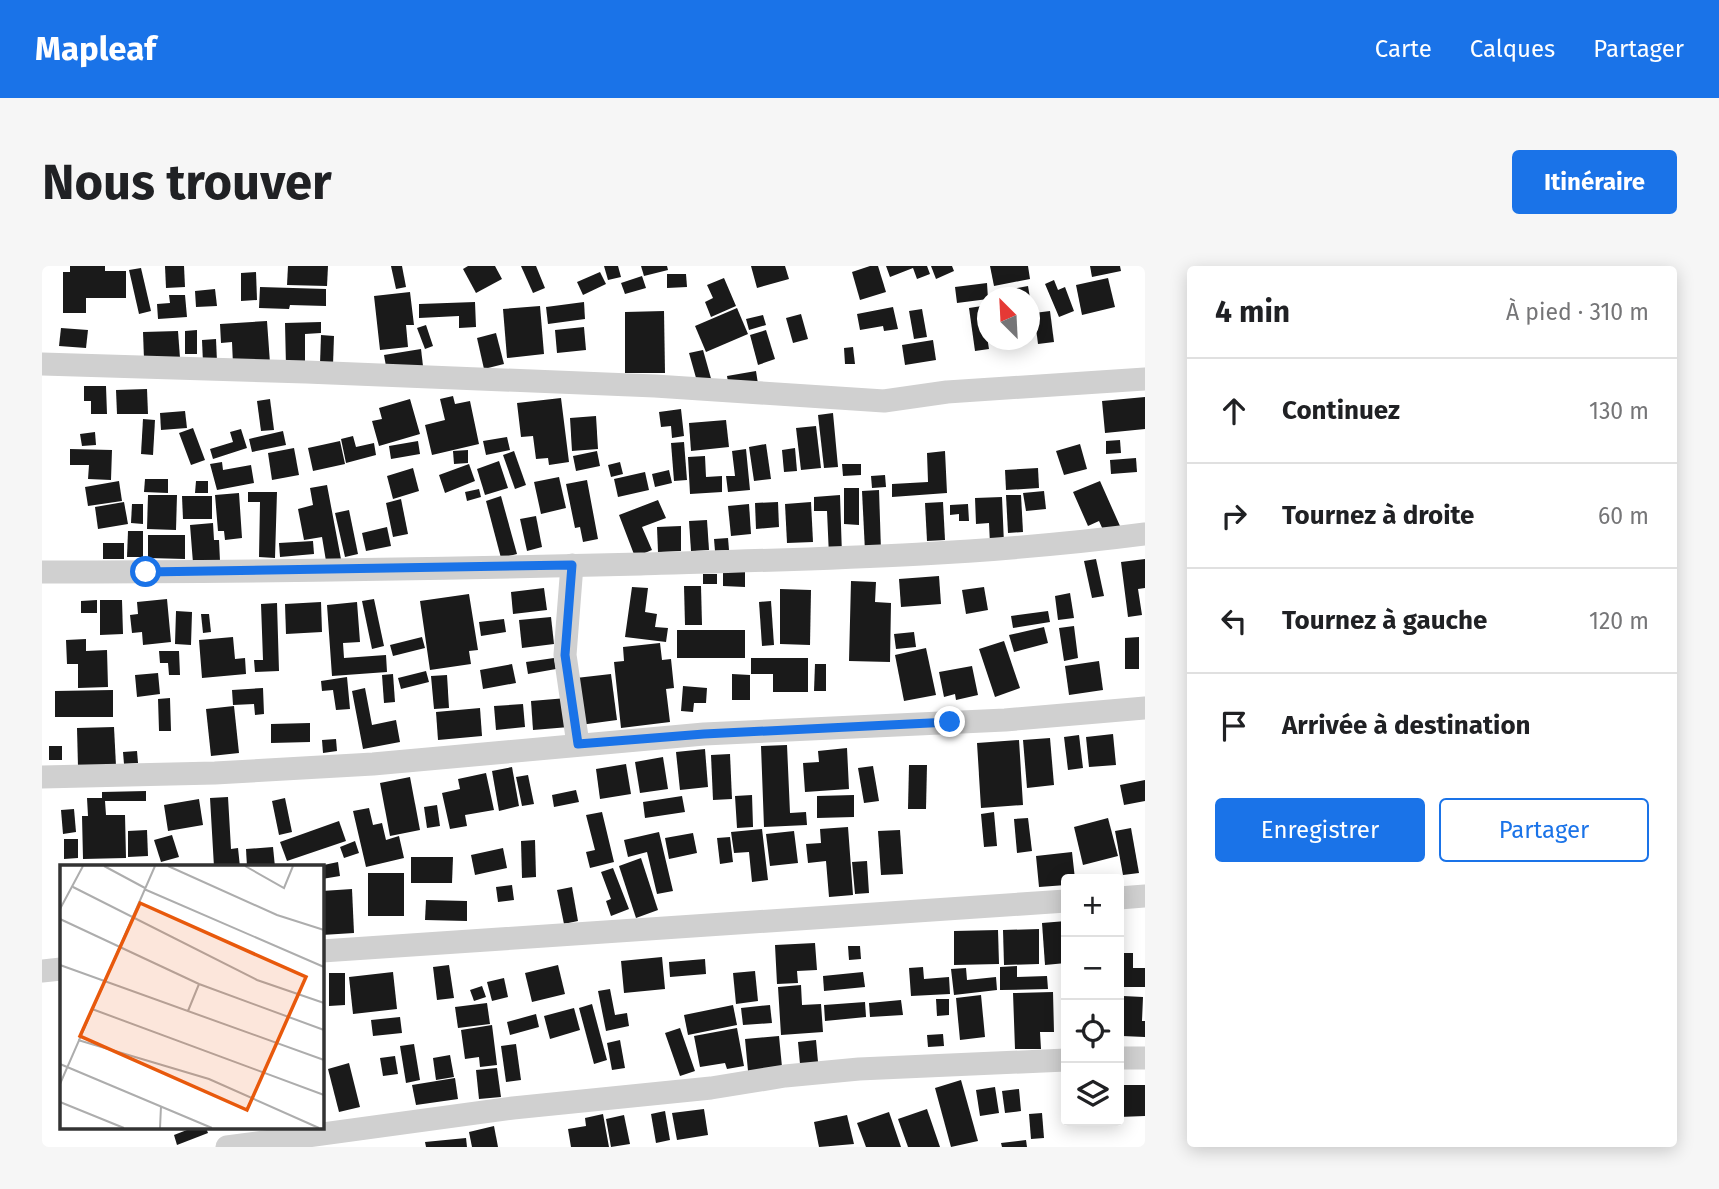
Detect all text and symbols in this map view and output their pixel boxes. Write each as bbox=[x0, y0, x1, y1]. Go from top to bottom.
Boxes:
text: Mapleaf bbox=[35, 29, 156, 69]
text: Carte bbox=[1375, 35, 1432, 63]
text: Calques bbox=[1470, 35, 1555, 63]
text: Partager bbox=[1593, 35, 1684, 63]
button: Itinéraire bbox=[1512, 150, 1677, 214]
text: Nous trouver bbox=[42, 153, 332, 212]
north arrow bbox=[977, 287, 1040, 350]
text: 4 min bbox=[1215, 294, 1290, 330]
text: À pied · 310 m bbox=[1506, 298, 1649, 326]
icon: ahead bbox=[1215, 392, 1253, 430]
text: Continuez bbox=[1282, 395, 1400, 426]
text: 130 m bbox=[1589, 397, 1649, 425]
icon: right bbox=[1215, 497, 1253, 535]
text: Tournez à droite bbox=[1282, 500, 1474, 531]
text: 60 m bbox=[1598, 502, 1649, 530]
route start bbox=[130, 556, 161, 587]
icon: left bbox=[1215, 602, 1253, 640]
text: Tournez à gauche bbox=[1282, 605, 1487, 636]
text: 120 m bbox=[1589, 607, 1649, 635]
route end bbox=[934, 706, 965, 737]
icon: arrive bbox=[1215, 707, 1253, 745]
text: Arrivée à destination bbox=[1282, 710, 1531, 741]
button: Enregistrer bbox=[1215, 798, 1425, 862]
button: Partager bbox=[1439, 798, 1649, 862]
inset map bbox=[60, 865, 324, 1130]
map controls bbox=[1061, 874, 1124, 1126]
button: + bbox=[1061, 874, 1124, 937]
button: − bbox=[1061, 937, 1124, 1000]
button: locate bbox=[1061, 1000, 1124, 1063]
button: layers bbox=[1061, 1063, 1124, 1126]

